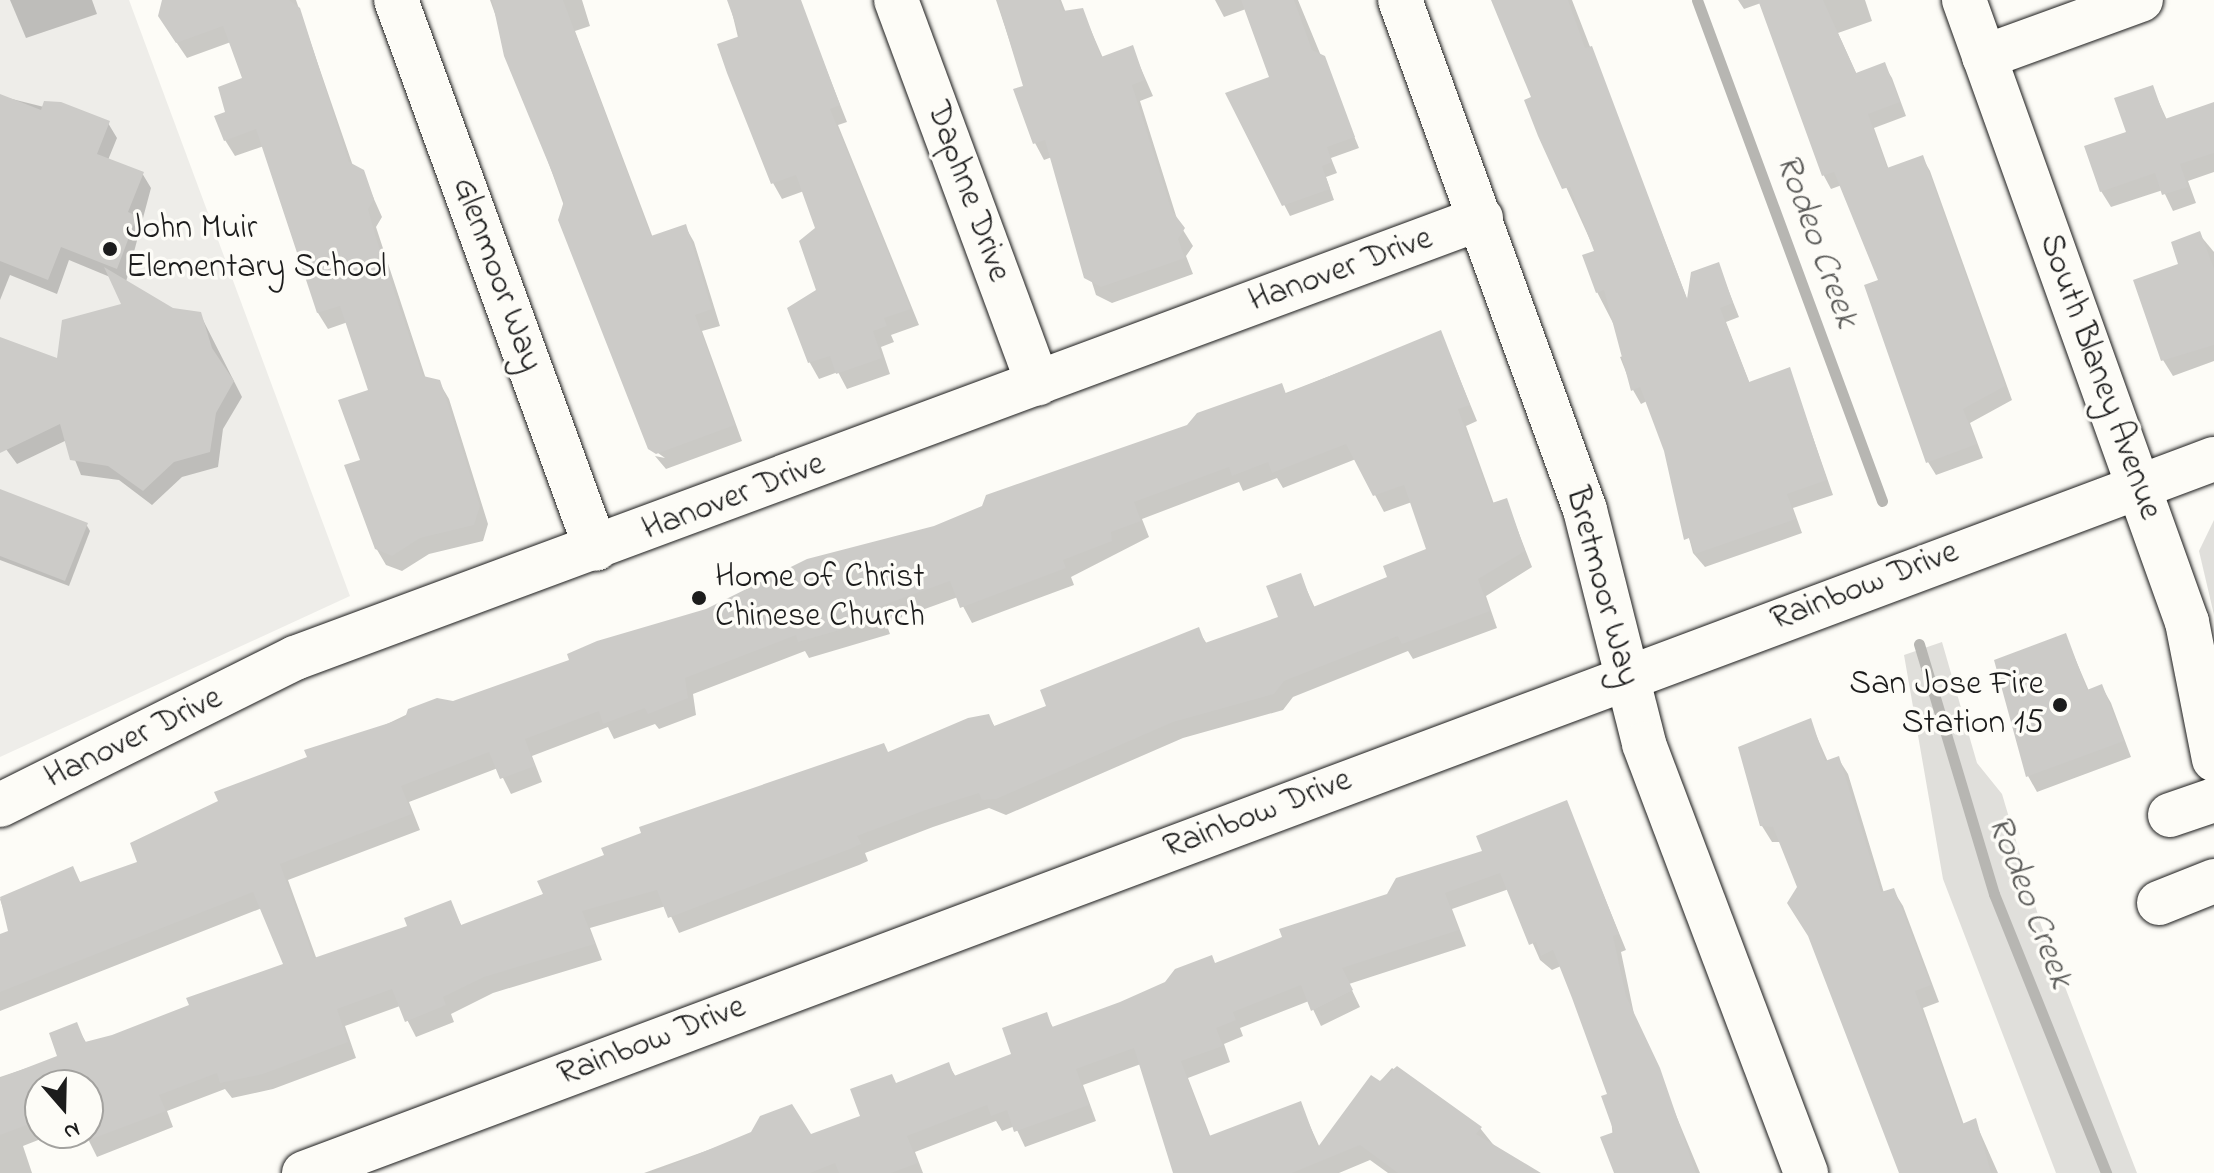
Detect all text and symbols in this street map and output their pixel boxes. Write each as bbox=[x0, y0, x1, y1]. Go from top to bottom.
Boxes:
street label: Daphne Drive bbox=[916, 96, 1018, 288]
water label: Rodeo Creek bbox=[1765, 148, 1867, 334]
street label: Glenmoor Way bbox=[442, 172, 550, 378]
place label: John Muir Elementary School bbox=[126, 209, 387, 288]
street label: Hanover Drive bbox=[1244, 219, 1438, 323]
street label: South Blaney Avenue bbox=[2028, 229, 2170, 525]
marker: John Muir Elementary School bbox=[101, 240, 119, 258]
street label: Hanover Drive bbox=[637, 445, 831, 551]
street label: Bretmoor Way bbox=[1555, 483, 1647, 691]
street label: Rainbow Drive bbox=[1766, 533, 1964, 641]
place label: Home of Christ Chinese Church bbox=[715, 558, 925, 638]
marker: Home of Christ Chinese Church bbox=[690, 589, 708, 607]
place label: San Jose Fire Station 15 bbox=[1849, 665, 2044, 744]
street label: Hanover Drive bbox=[39, 679, 229, 799]
marker: San Jose Fire Station 15 bbox=[2051, 696, 2069, 714]
street label: Rainbow Drive bbox=[1159, 761, 1357, 869]
water label: Rodeo Creek bbox=[1976, 809, 2082, 995]
street label: Rainbow Drive bbox=[553, 988, 751, 1096]
north arrow bbox=[24, 1069, 104, 1149]
text: N bbox=[59, 1112, 84, 1147]

